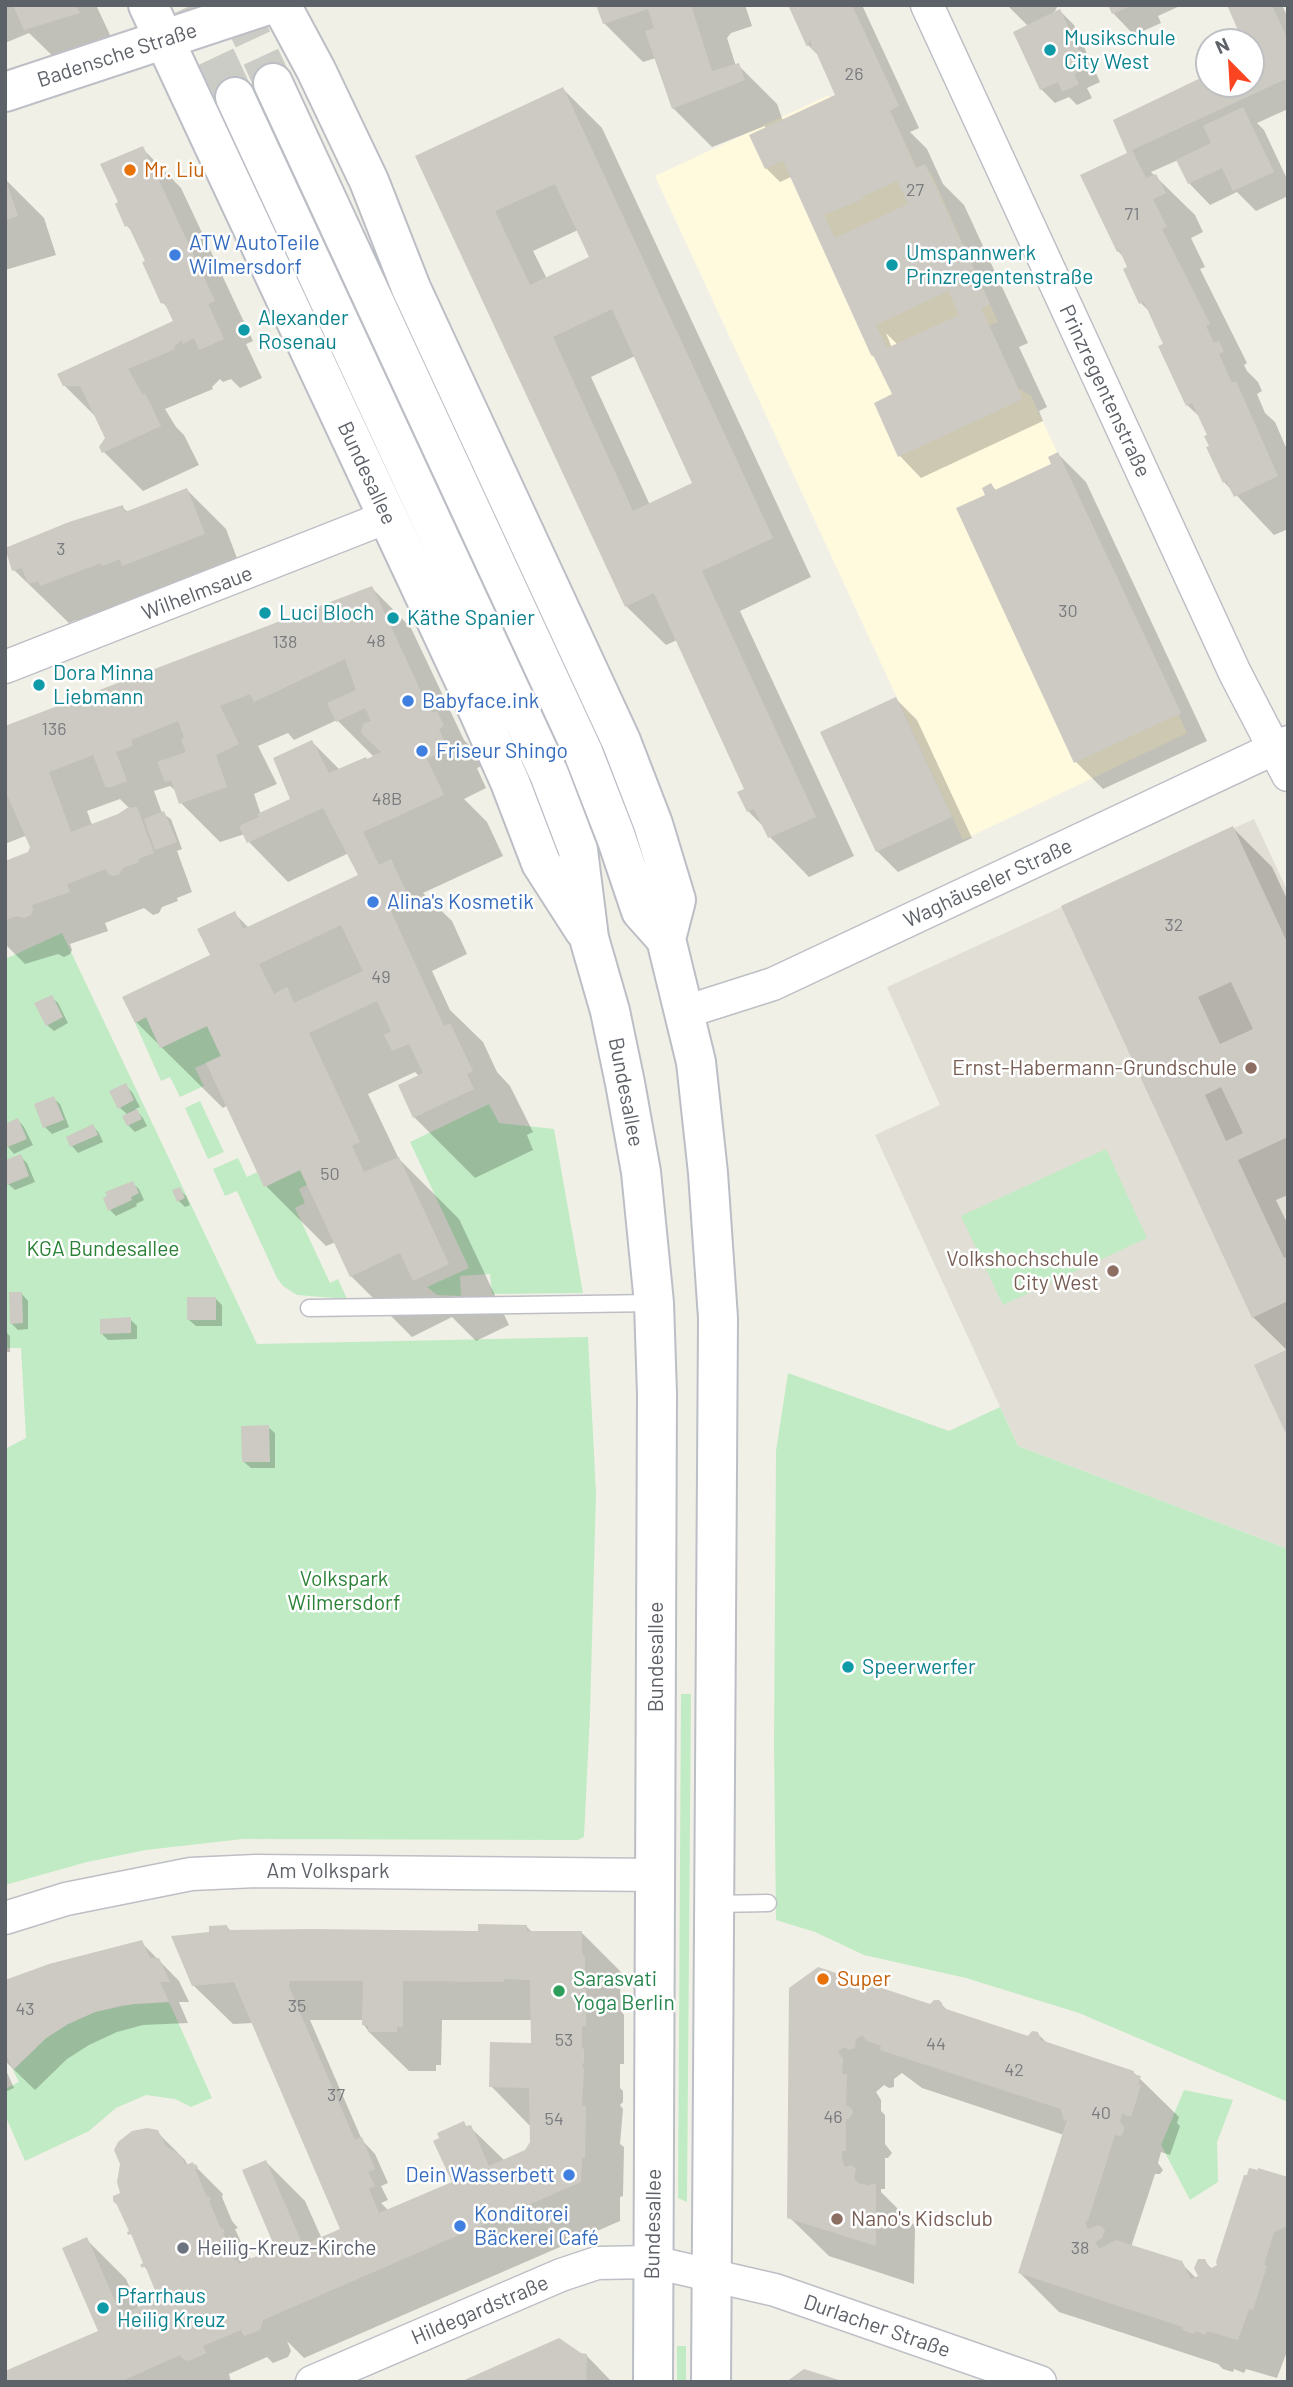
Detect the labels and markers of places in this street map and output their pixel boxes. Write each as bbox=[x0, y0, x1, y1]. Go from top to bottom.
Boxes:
place label: Musikschule City West bbox=[1064, 25, 1176, 75]
marker: Musikschule City West bbox=[1042, 42, 1058, 58]
place label: Mr. Liu bbox=[144, 157, 205, 183]
marker: Mr. Liu bbox=[122, 162, 138, 178]
place label: ATW AutoTeile Wilmersdorf bbox=[189, 230, 320, 280]
place label: Umspannwerk Prinzregentenstraße bbox=[906, 240, 1093, 290]
marker: ATW AutoTeile Wilmersdorf bbox=[167, 247, 183, 263]
marker: Umspannwerk Prinzregentenstraße bbox=[884, 257, 900, 273]
place label: Alexander Rosenau bbox=[258, 305, 349, 355]
marker: Alexander Rosenau bbox=[236, 322, 252, 338]
place label: Luci Bloch bbox=[279, 600, 374, 626]
marker: Luci Bloch bbox=[257, 605, 273, 621]
place label: Käthe Spanier bbox=[407, 605, 535, 631]
marker: Käthe Spanier bbox=[385, 610, 401, 626]
place label: Dora Minna Liebmann bbox=[53, 660, 154, 710]
marker: Dora Minna Liebmann bbox=[31, 677, 47, 693]
place label: Babyface.ink bbox=[422, 688, 539, 714]
marker: Babyface.ink bbox=[400, 693, 416, 709]
place label: Friseur Shingo bbox=[436, 738, 568, 764]
marker: Friseur Shingo bbox=[414, 743, 430, 759]
place label: Alina's Kosmetik bbox=[387, 889, 534, 915]
marker: Alina's Kosmetik bbox=[365, 894, 381, 910]
place label: Ernst-Habermann-Grundschule bbox=[952, 1055, 1237, 1081]
marker: Ernst-Habermann-Grundschule bbox=[1243, 1060, 1259, 1076]
place label: Volkshochschule City West bbox=[946, 1246, 1099, 1296]
marker: Volkshochschule City West bbox=[1105, 1263, 1121, 1279]
place label: Speerwerfer bbox=[862, 1654, 976, 1680]
marker: Speerwerfer bbox=[840, 1659, 856, 1675]
place label: Sarasvati Yoga Berlin bbox=[573, 1966, 675, 2016]
place label: Super bbox=[837, 1966, 891, 1992]
marker: Super bbox=[815, 1971, 831, 1987]
marker: Sarasvati Yoga Berlin bbox=[551, 1983, 567, 1999]
place label: Dein Wasserbett bbox=[405, 2162, 555, 2188]
marker: Dein Wasserbett bbox=[561, 2167, 577, 2183]
place label: Konditorei Bäckerei Café bbox=[474, 2201, 599, 2251]
place label: Nano's Kidsclub bbox=[851, 2206, 993, 2232]
marker: Nano's Kidsclub bbox=[829, 2211, 845, 2227]
marker: Konditorei Bäckerei Café bbox=[452, 2218, 468, 2234]
place label: Heilig-Kreuz-Kirche bbox=[197, 2235, 376, 2261]
marker: Heilig-Kreuz-Kirche bbox=[175, 2240, 191, 2256]
place label: Pfarrhaus Heilig Kreuz bbox=[117, 2283, 225, 2333]
marker: Pfarrhaus Heilig Kreuz bbox=[95, 2300, 111, 2316]

